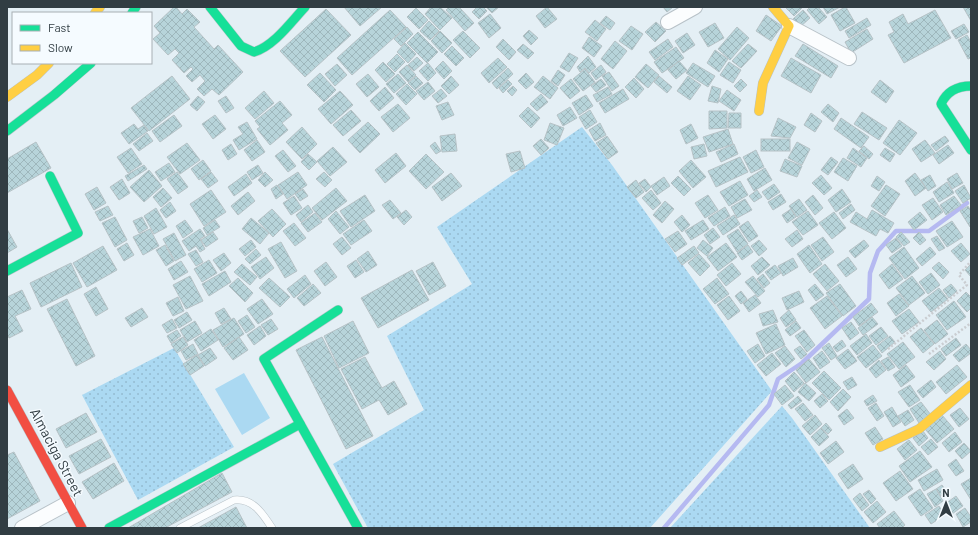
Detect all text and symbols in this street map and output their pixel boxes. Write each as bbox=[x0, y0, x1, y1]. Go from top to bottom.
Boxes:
legend bbox=[12, 12, 152, 64]
text: Fast bbox=[48, 20, 71, 34]
text: Slow bbox=[48, 40, 73, 54]
street label: Almaciga Street bbox=[27, 405, 87, 499]
north arrow bbox=[926, 483, 966, 523]
text: N bbox=[942, 486, 950, 499]

